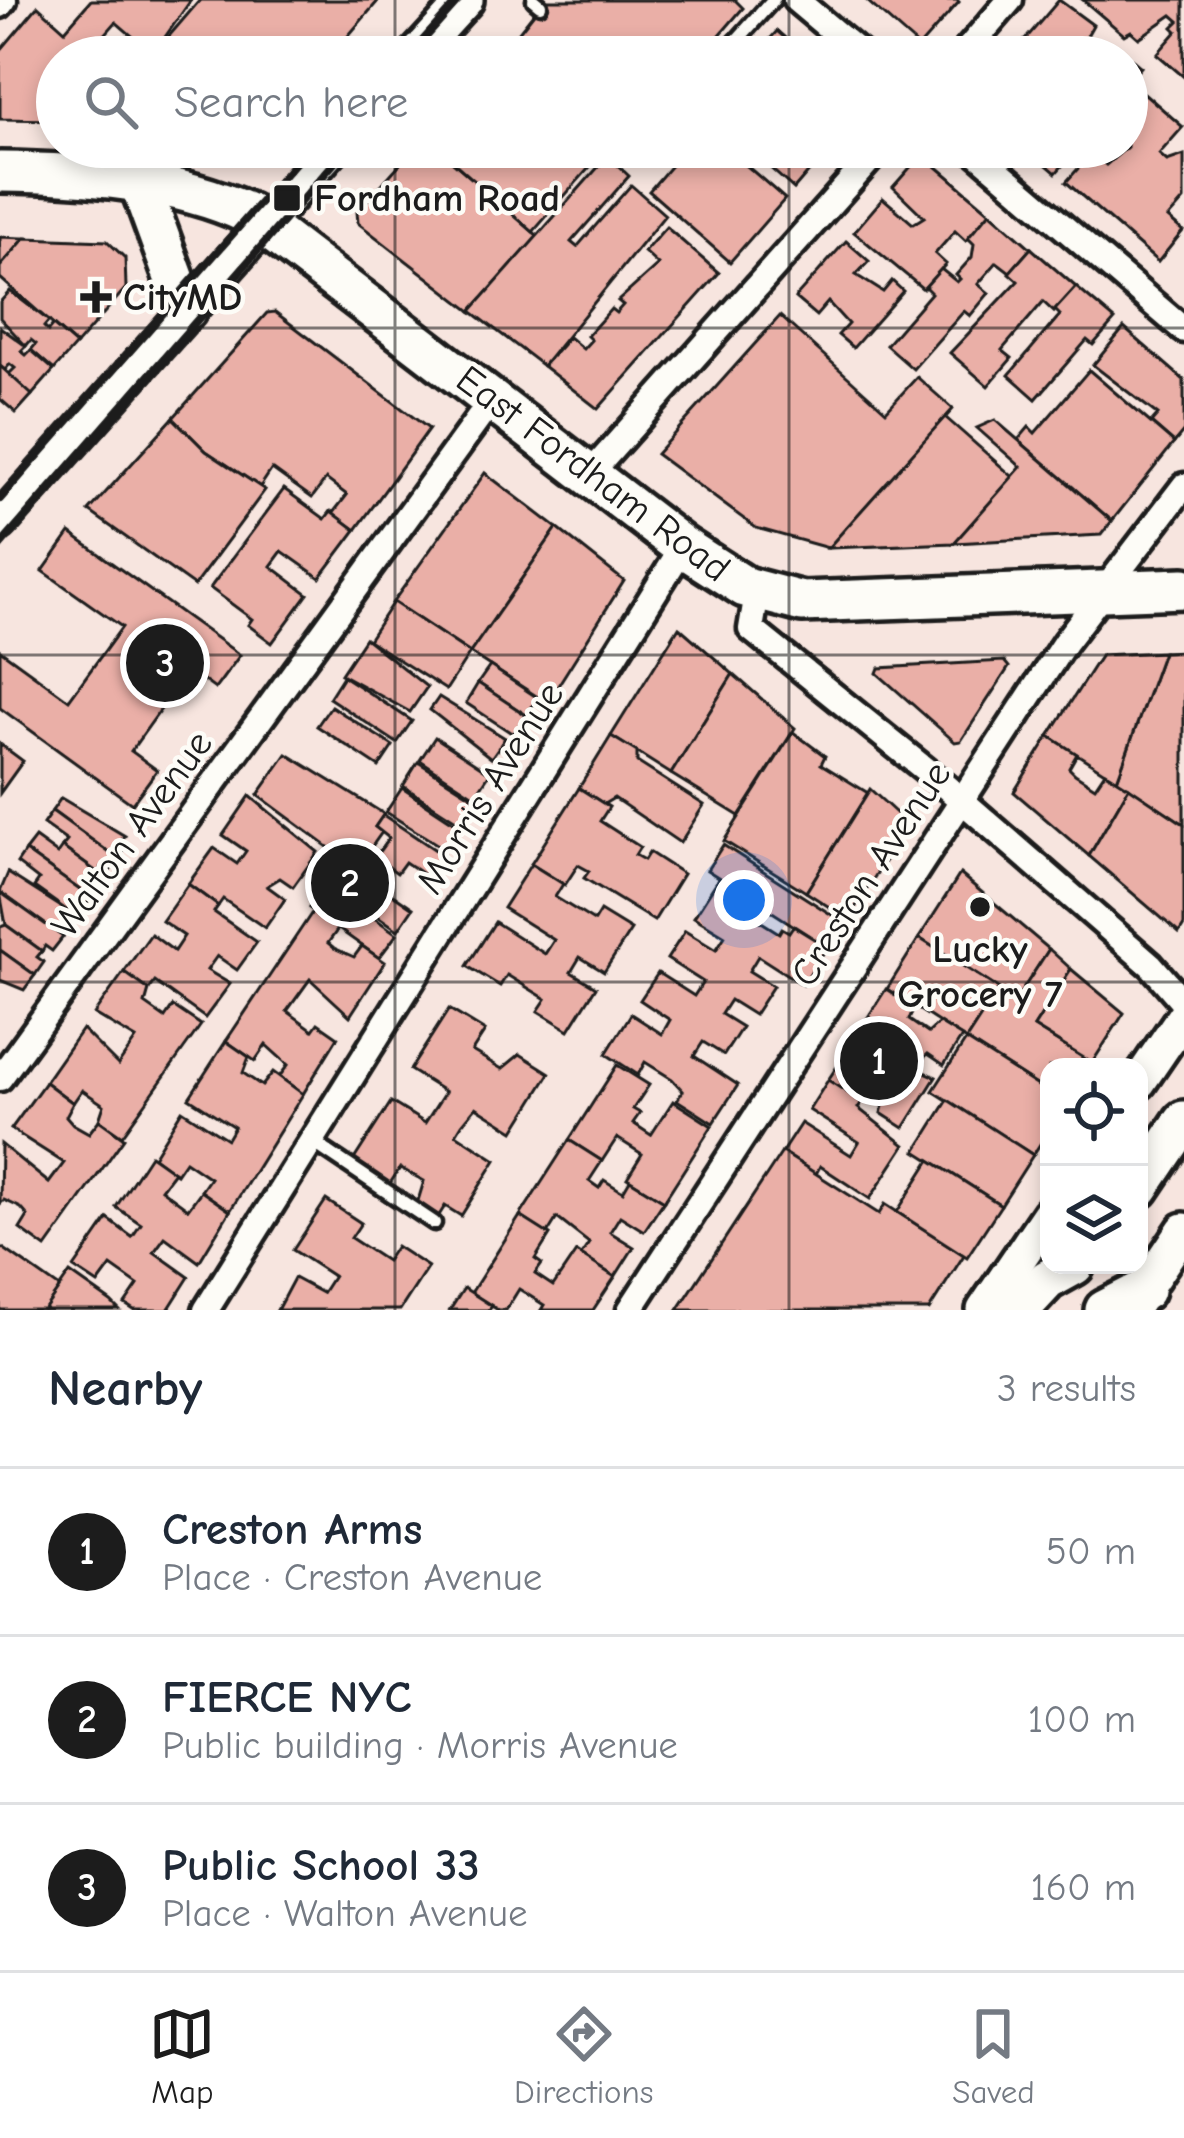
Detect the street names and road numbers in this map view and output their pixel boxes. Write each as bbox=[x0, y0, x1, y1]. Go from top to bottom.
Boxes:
street label: East Fordham Road bbox=[448, 357, 738, 591]
street label: Morris Avenue bbox=[407, 674, 573, 902]
street label: Walton Avenue bbox=[42, 722, 222, 946]
street label: Creston Avenue bbox=[782, 753, 960, 995]

